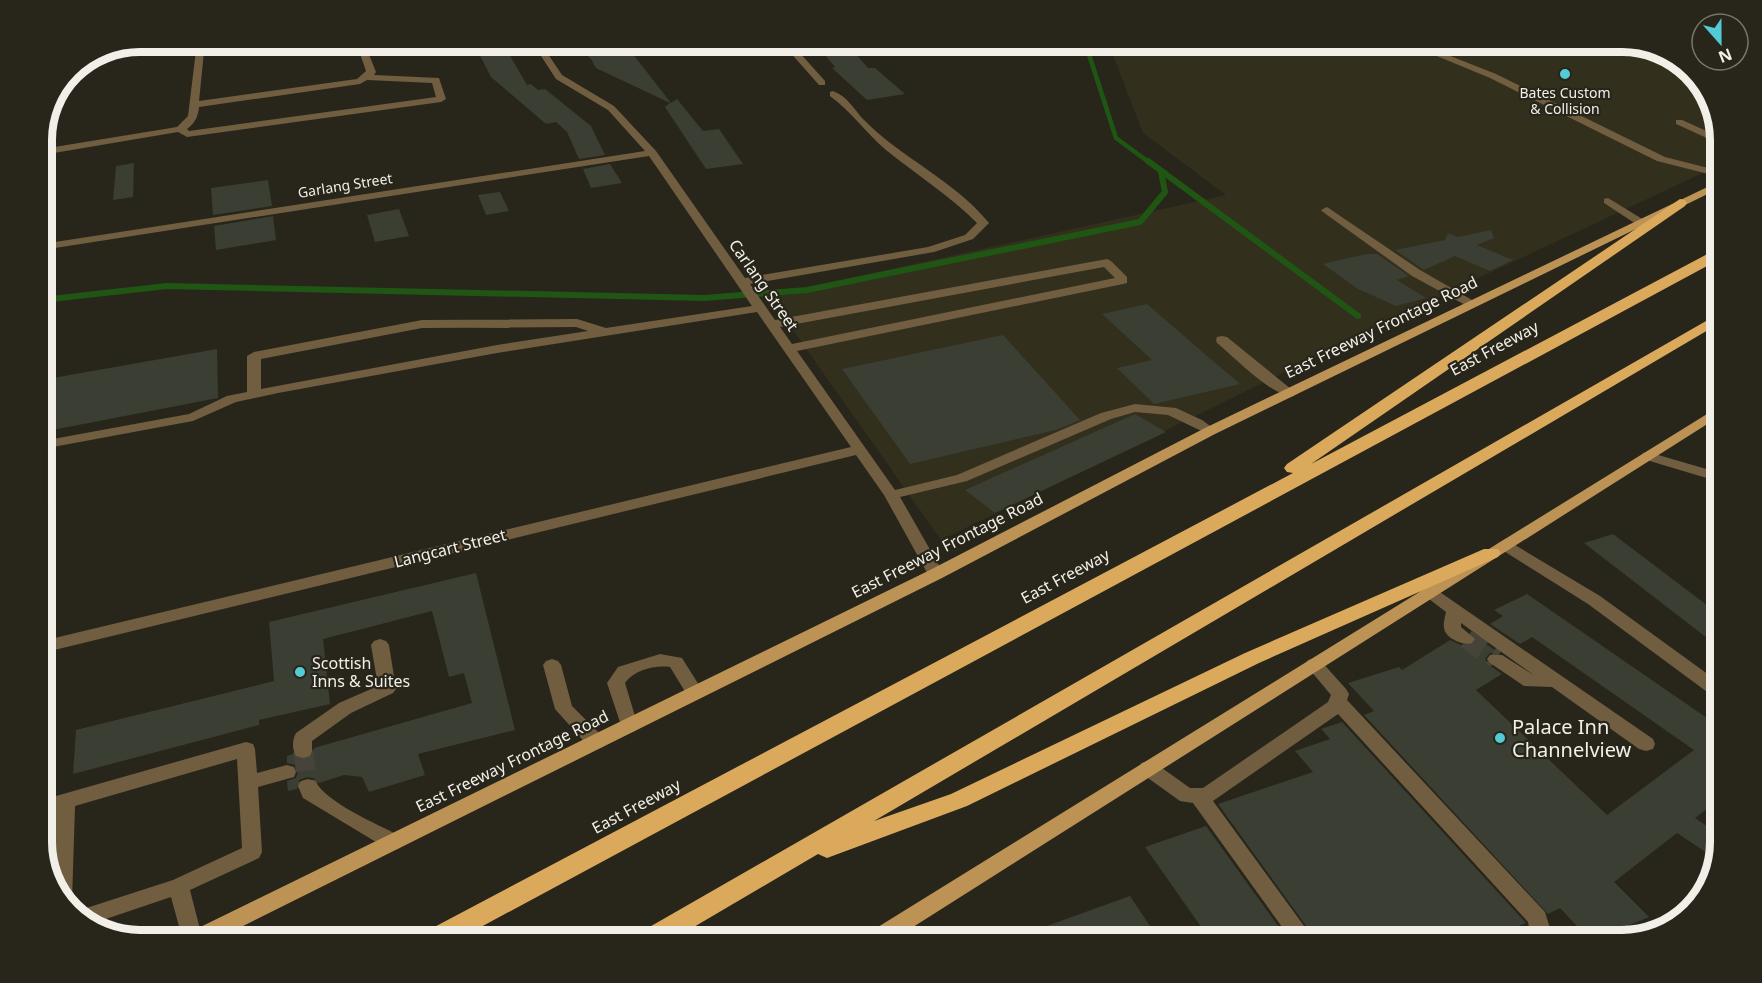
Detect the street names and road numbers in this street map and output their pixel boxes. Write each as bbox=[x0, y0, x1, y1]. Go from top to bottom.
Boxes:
street label: Garlang Street bbox=[296, 168, 394, 202]
street label: Carlang Street bbox=[724, 235, 804, 335]
street label: East Freeway Frontage Road bbox=[1281, 271, 1481, 383]
street label: East Freeway bbox=[1446, 315, 1543, 381]
street label: East Freeway Frontage Road bbox=[848, 487, 1046, 603]
street label: Langcart Street bbox=[392, 523, 509, 573]
street label: East Freeway bbox=[1017, 543, 1114, 609]
street label: East Freeway Frontage Road bbox=[412, 705, 612, 817]
street label: East Freeway bbox=[588, 773, 685, 839]

